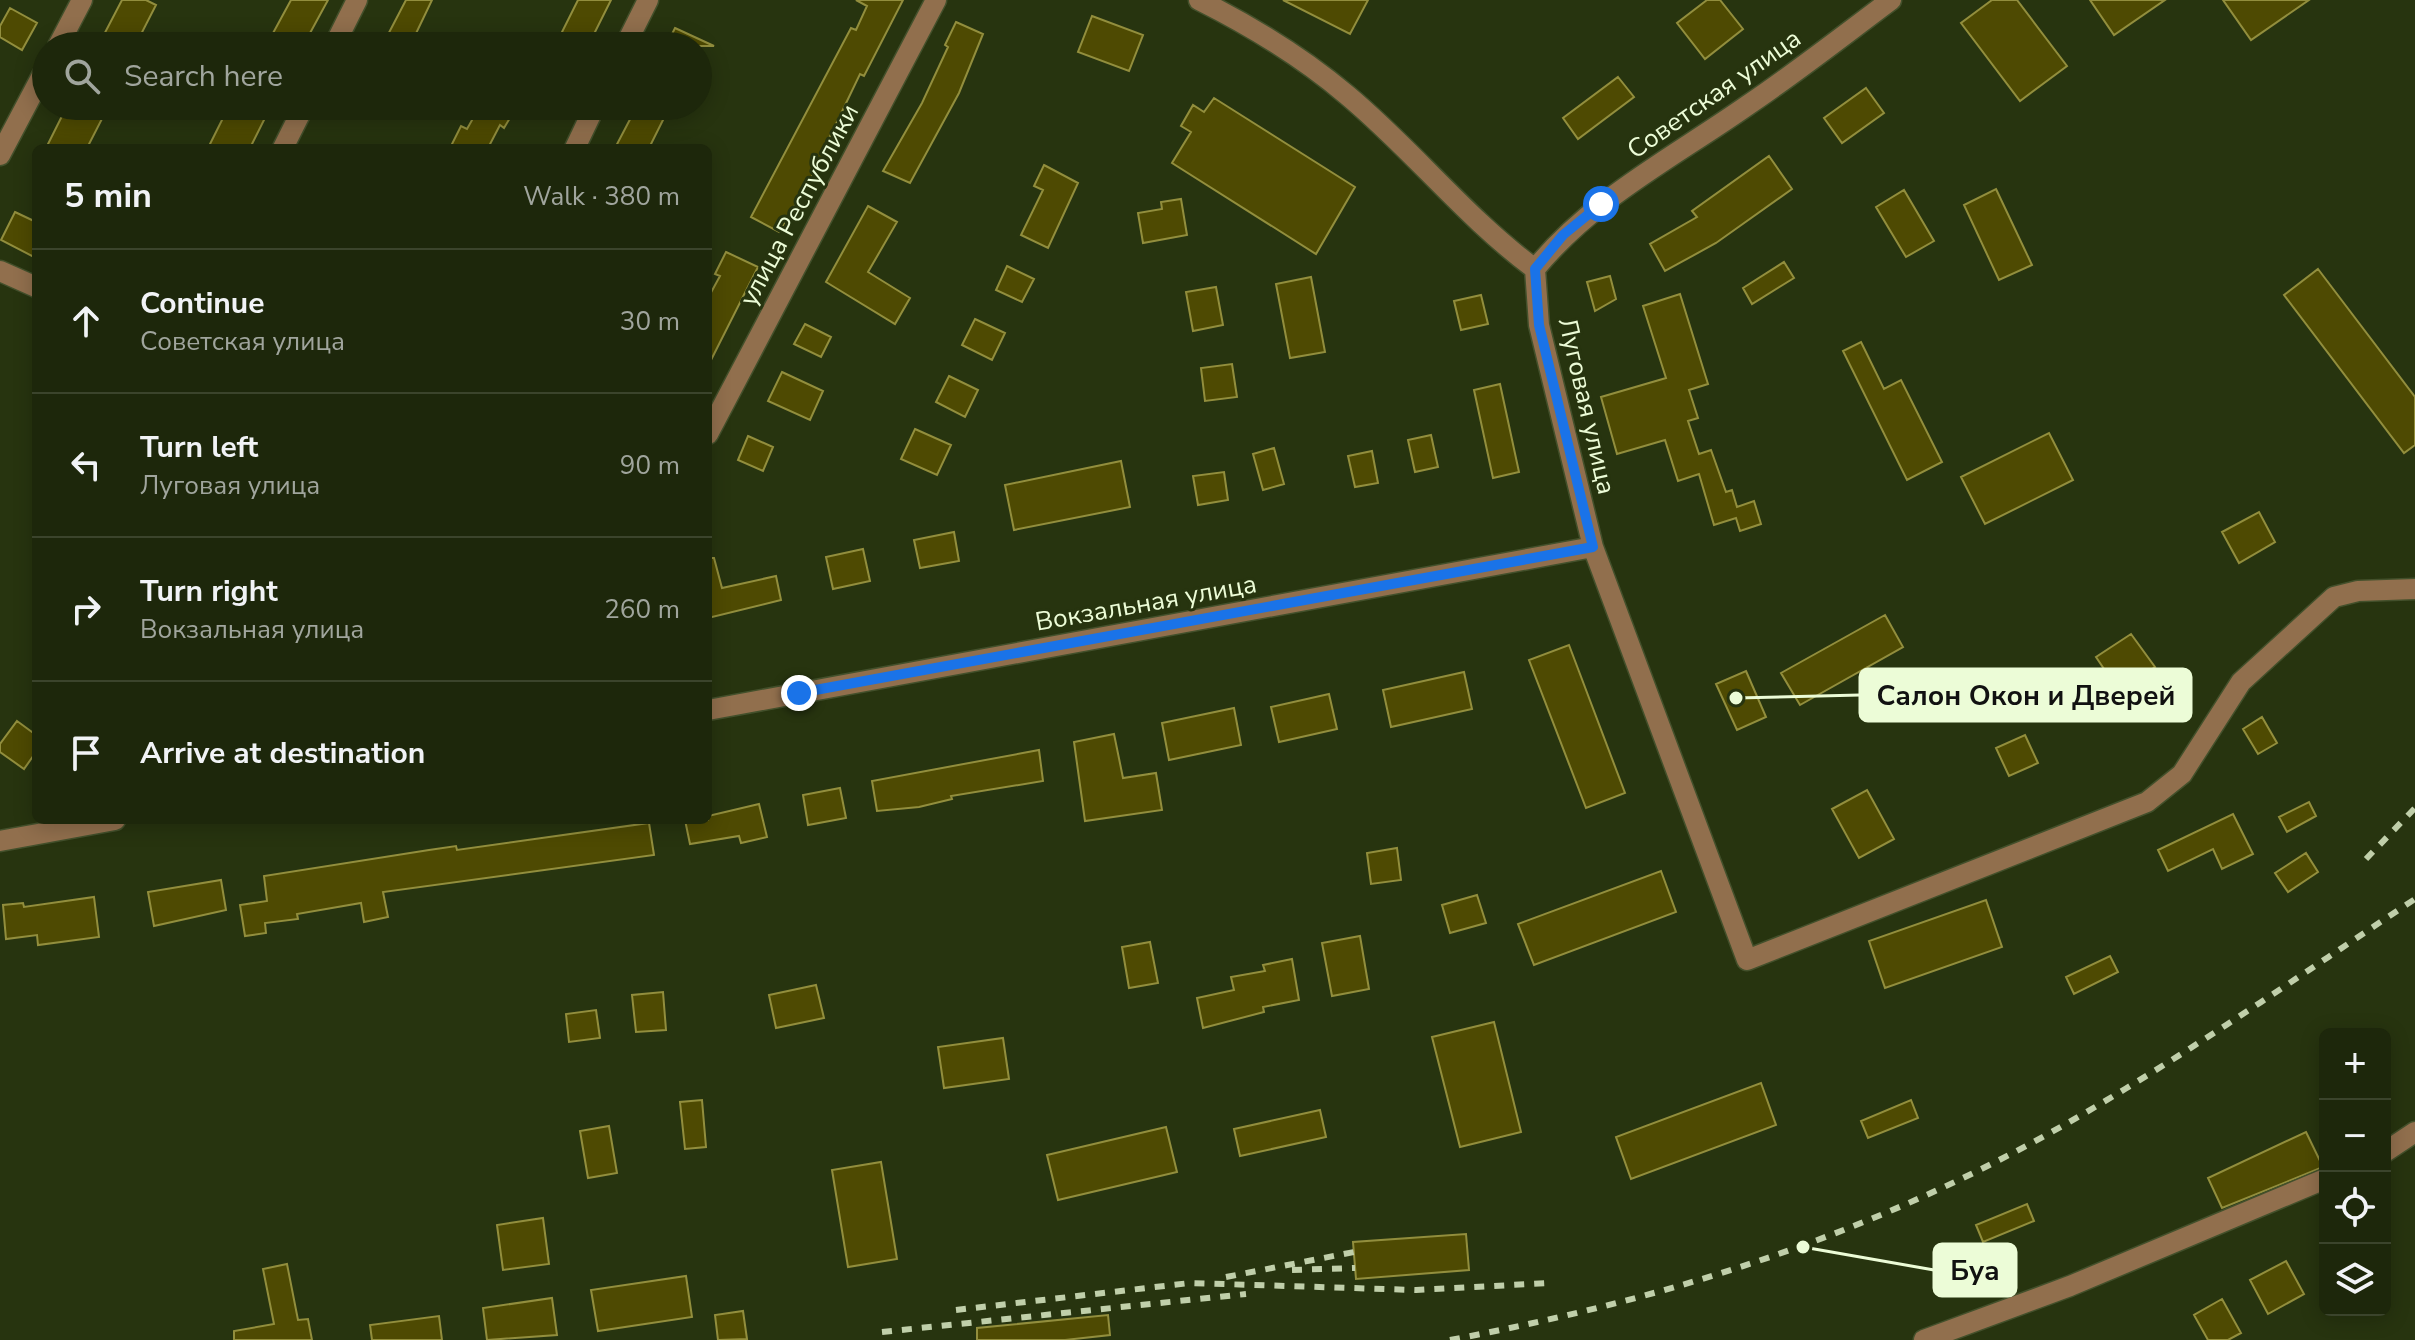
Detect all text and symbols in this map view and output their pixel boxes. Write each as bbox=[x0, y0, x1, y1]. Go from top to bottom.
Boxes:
street label: Советская улица bbox=[1620, 21, 1808, 167]
search box bbox=[32, 32, 712, 120]
icon: search bbox=[60, 54, 104, 98]
text: Search here bbox=[124, 56, 283, 97]
street label: улица Республики bbox=[731, 98, 867, 312]
text: 5 min bbox=[64, 173, 152, 219]
text: Walk · 380 m bbox=[523, 179, 680, 214]
route start bbox=[1583, 186, 1619, 222]
text: Continue bbox=[140, 283, 265, 324]
icon: ahead bbox=[64, 299, 108, 343]
text: 30 m bbox=[620, 304, 680, 339]
street label: Луговая улица bbox=[1550, 314, 1624, 498]
text: Советская улица bbox=[140, 324, 345, 359]
text: Turn left bbox=[140, 427, 258, 468]
icon: left bbox=[64, 443, 108, 487]
text: 90 m bbox=[620, 448, 680, 483]
text: Луговая улица bbox=[140, 468, 320, 503]
street label: Вокзальная улица bbox=[1033, 566, 1259, 640]
text: Turn right bbox=[140, 571, 278, 612]
icon: right bbox=[64, 587, 108, 631]
text: 260 m bbox=[604, 592, 680, 627]
text: Вокзальная улица bbox=[140, 612, 364, 647]
callout: Салон Окон и Дверей bbox=[1860, 669, 2191, 721]
route end bbox=[781, 675, 817, 711]
text: Салон Окон и Дверей bbox=[1877, 677, 2176, 715]
icon: arrive bbox=[64, 731, 108, 775]
text: Arrive at destination bbox=[140, 733, 425, 774]
map controls bbox=[2319, 1028, 2391, 1316]
button: + bbox=[2319, 1028, 2391, 1100]
button: − bbox=[2319, 1100, 2391, 1172]
button: locate bbox=[2319, 1172, 2391, 1244]
callout: Буа bbox=[1934, 1244, 2016, 1296]
button: layers bbox=[2319, 1244, 2391, 1316]
text: Буа bbox=[1950, 1252, 2000, 1290]

